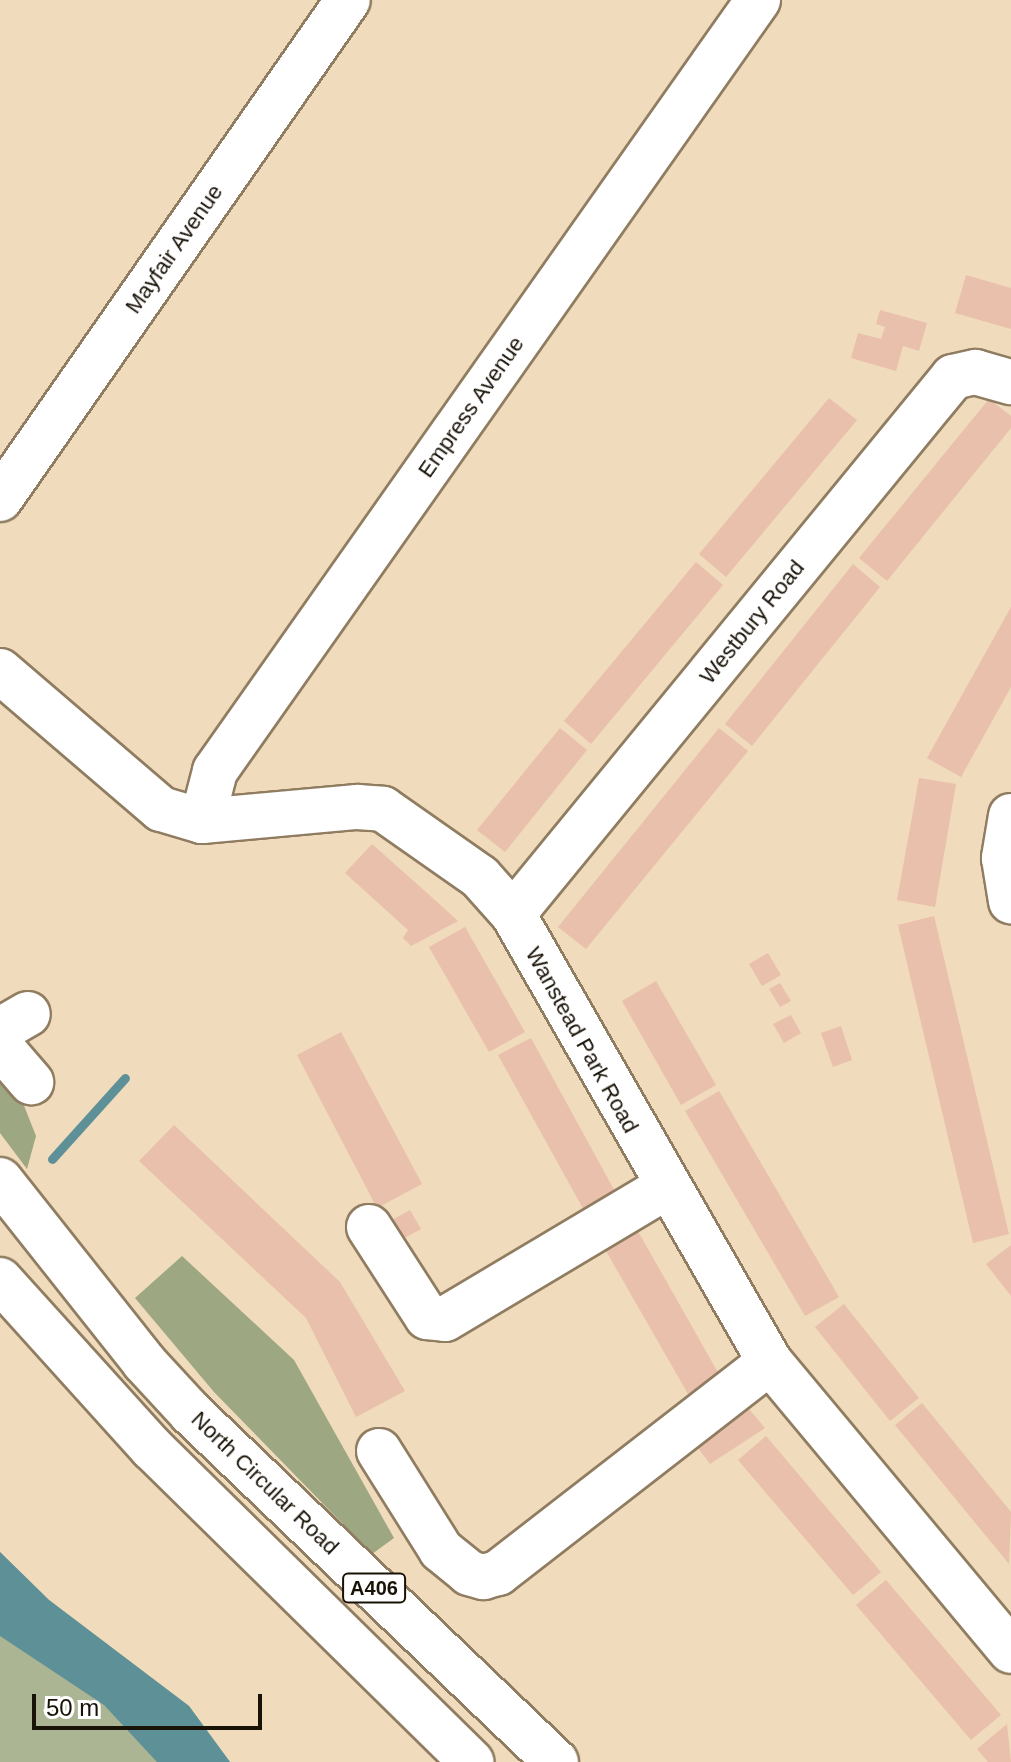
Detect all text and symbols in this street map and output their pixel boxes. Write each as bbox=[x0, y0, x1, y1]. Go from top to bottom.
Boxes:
street label: Mayfair Avenue bbox=[119, 179, 229, 319]
street label: Empress Avenue bbox=[412, 331, 530, 483]
street label: Westbury Road bbox=[694, 555, 810, 689]
street label: Wanstead Park Road bbox=[520, 943, 644, 1137]
street label: North Circular Road bbox=[186, 1406, 344, 1560]
road number: A406 bbox=[342, 1572, 406, 1604]
scale bar bbox=[36, 1678, 266, 1728]
text: 50 m bbox=[46, 1694, 99, 1721]

